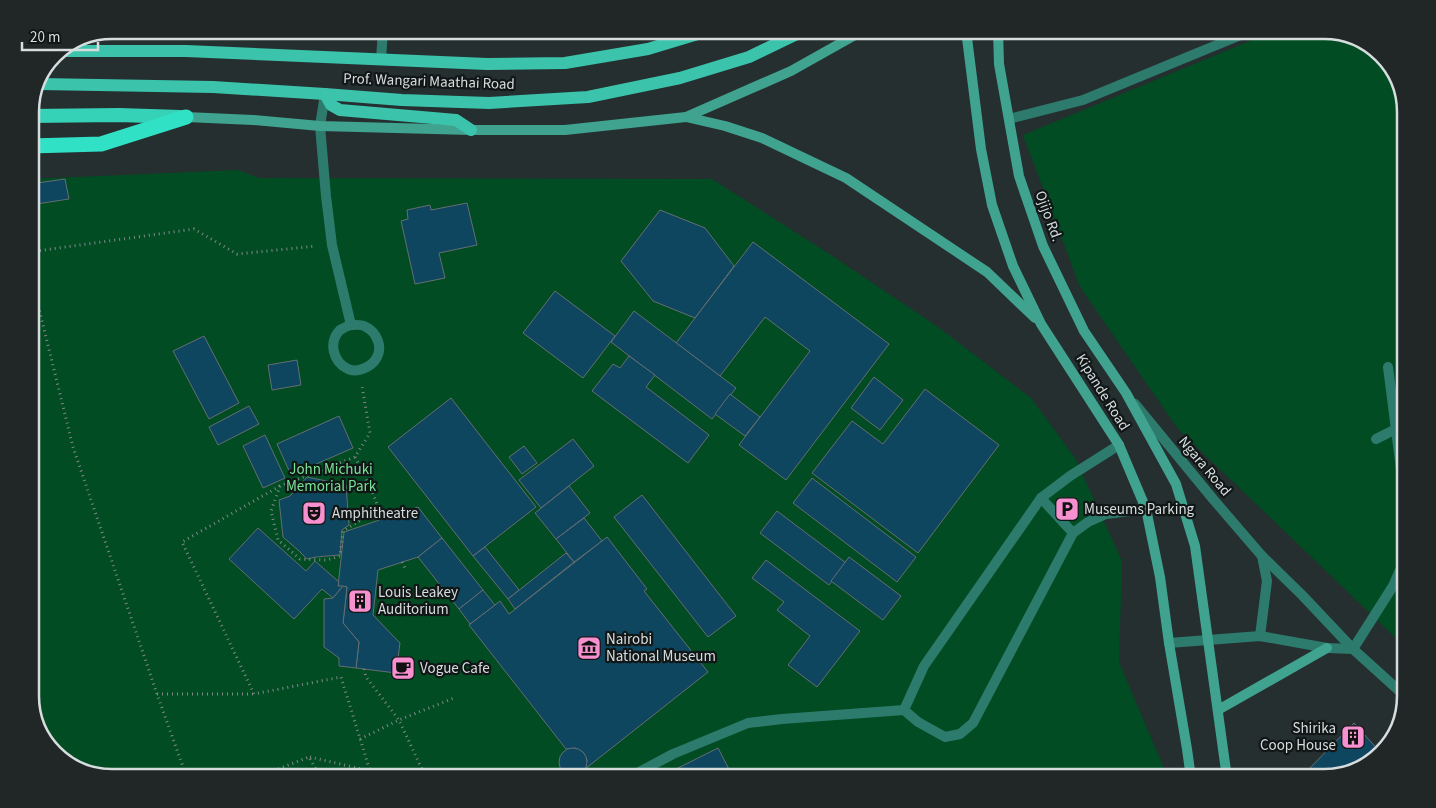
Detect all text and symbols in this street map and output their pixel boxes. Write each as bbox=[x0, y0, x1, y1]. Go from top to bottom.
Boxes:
scale bar bbox=[22, 20, 99, 52]
text: 20 m bbox=[30, 27, 60, 48]
street label: Prof. Wangari Maathai Road bbox=[343, 68, 515, 95]
street label: Ojijo Rd. bbox=[1030, 188, 1067, 244]
street label: Kipande Road bbox=[1071, 350, 1135, 435]
street label: Ngara Road bbox=[1173, 432, 1236, 501]
park label: John Michuki Memorial Park bbox=[286, 459, 377, 497]
parking icon: Museums Parking bbox=[1054, 496, 1080, 522]
place label: Museums Parking bbox=[1084, 499, 1195, 520]
theatre icon: Amphitheatre bbox=[301, 500, 327, 526]
place label: Amphitheatre bbox=[332, 503, 418, 524]
place label: Louis Leakey Auditorium bbox=[378, 582, 458, 620]
building icon: Louis Leakey Auditorium bbox=[347, 588, 373, 614]
place label: Nairobi National Museum bbox=[606, 629, 716, 667]
museum icon: Nairobi National Museum bbox=[576, 635, 602, 661]
cafe icon: Vogue Cafe bbox=[390, 655, 416, 681]
place label: Vogue Cafe bbox=[420, 658, 490, 679]
place label: Shirika Coop House bbox=[1260, 718, 1336, 756]
building icon: Shirika Coop House bbox=[1340, 724, 1366, 750]

